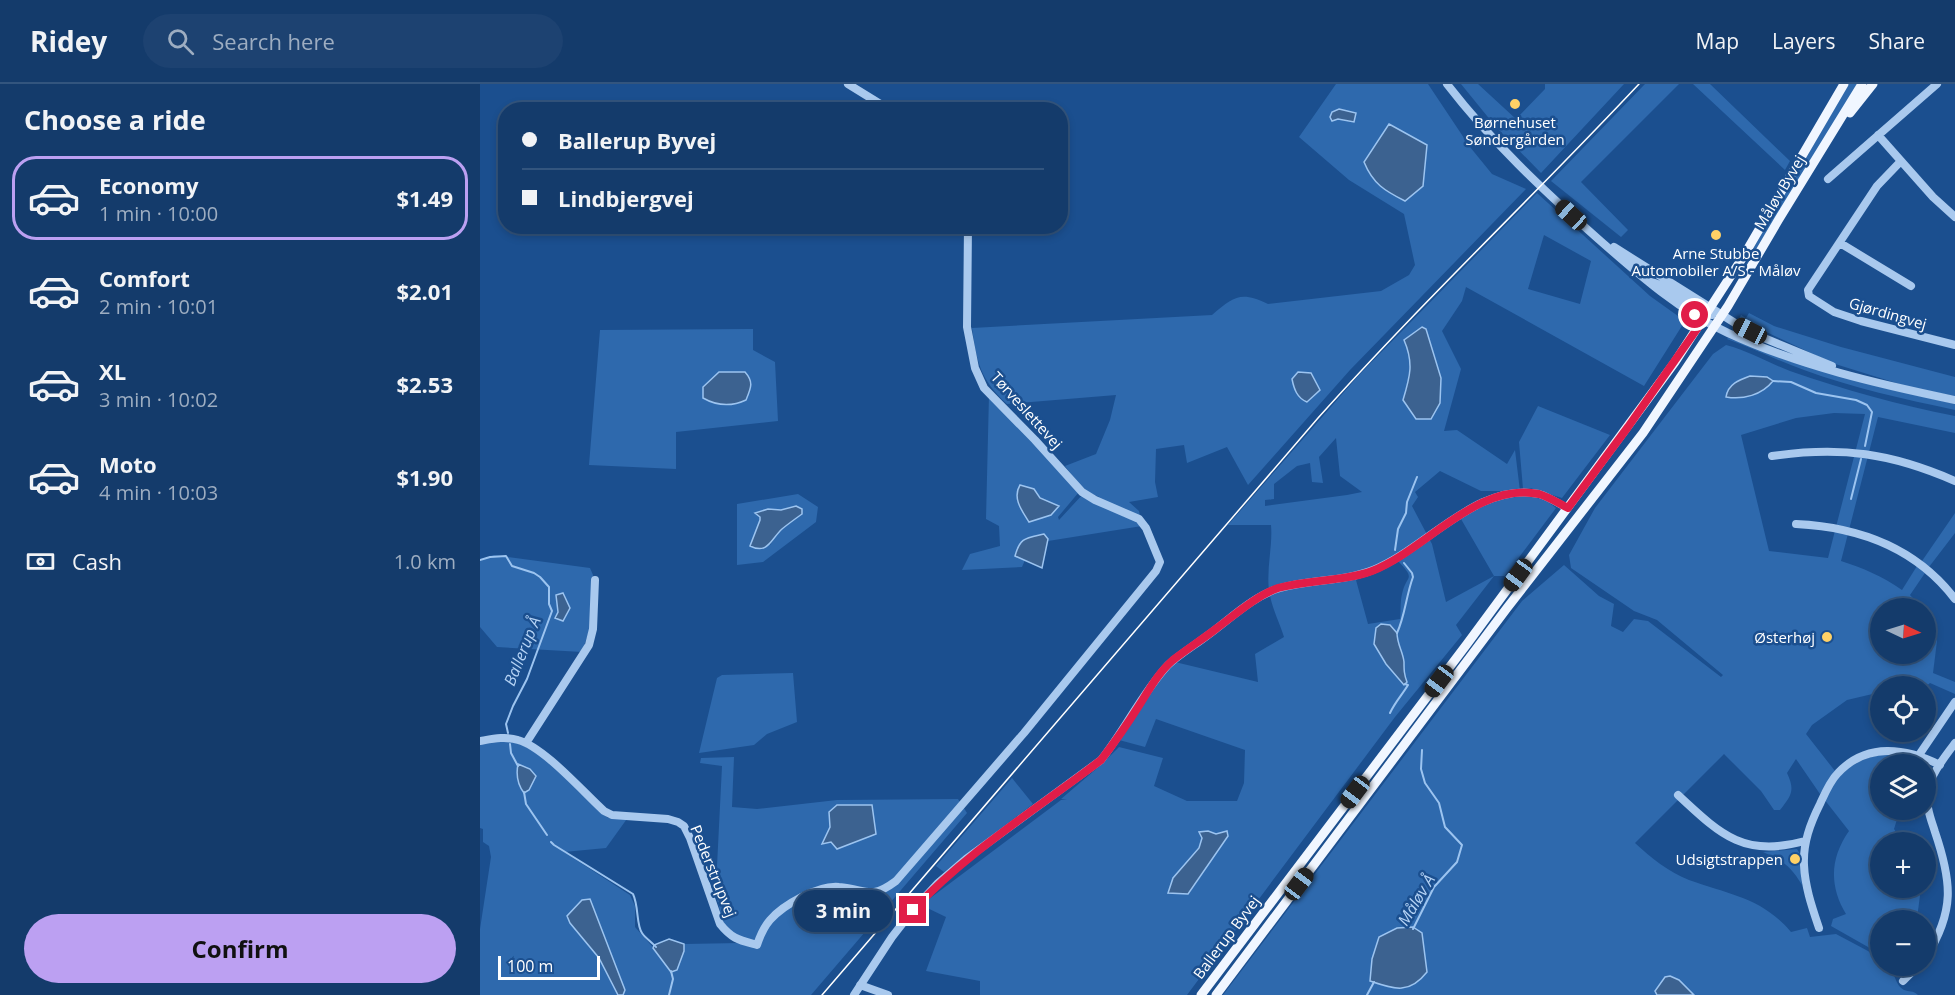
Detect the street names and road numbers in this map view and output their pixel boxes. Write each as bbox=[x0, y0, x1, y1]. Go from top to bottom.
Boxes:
street label: Måløv Byvej bbox=[1749, 151, 1809, 233]
street label: Gjørdingvej bbox=[1847, 292, 1929, 334]
street label: Tørveslettevej bbox=[987, 367, 1067, 453]
street label: Pederstrupvej bbox=[686, 822, 742, 920]
street label: Ballerup Byvej bbox=[1188, 891, 1264, 983]

